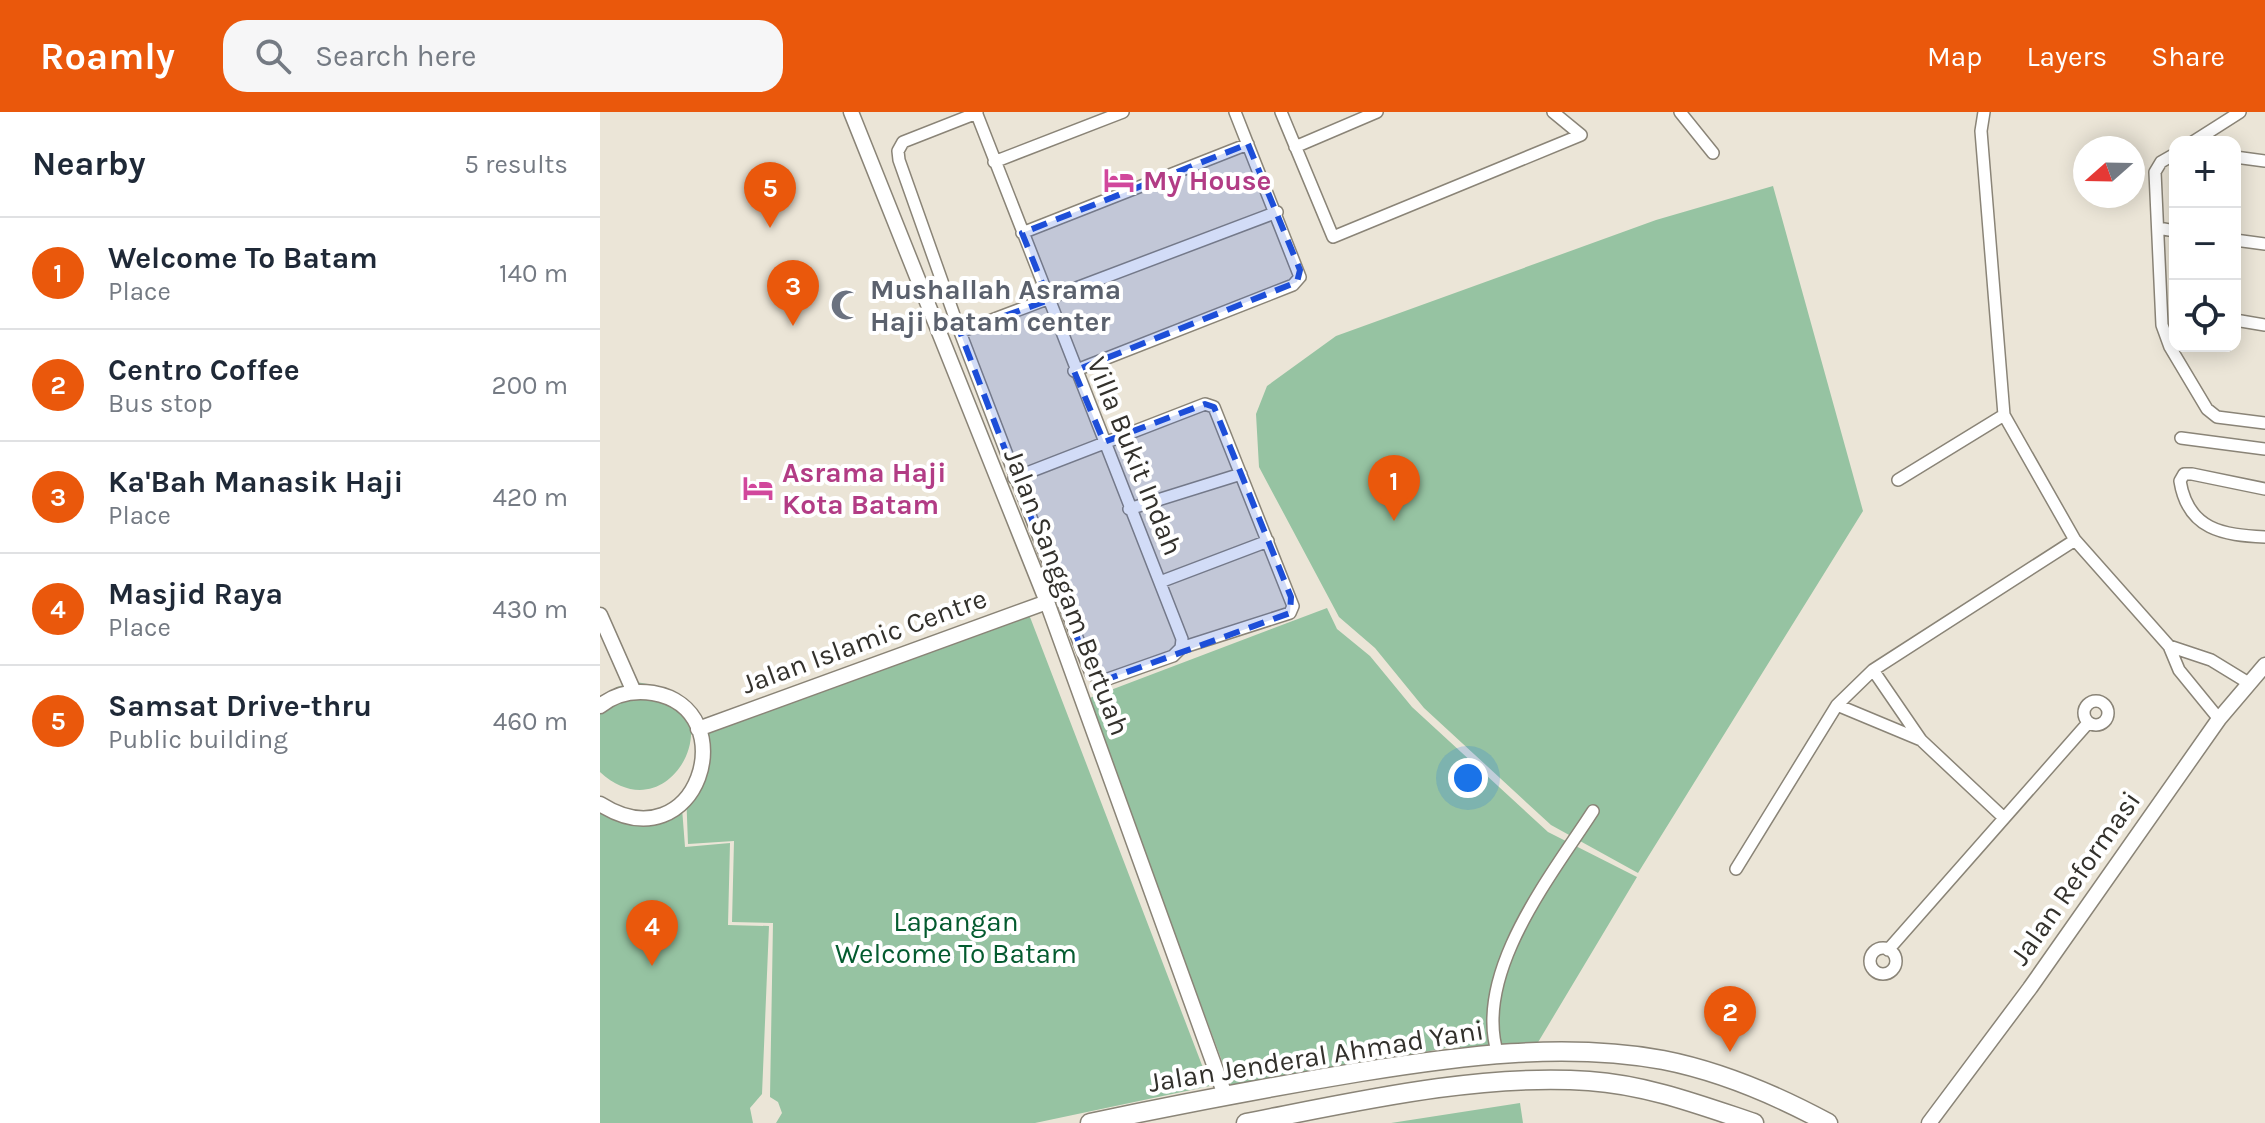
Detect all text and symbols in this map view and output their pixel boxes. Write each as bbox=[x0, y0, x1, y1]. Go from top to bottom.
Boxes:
search box bbox=[223, 20, 783, 92]
text: Roamly bbox=[40, 34, 175, 79]
icon: search bbox=[251, 34, 295, 78]
text: Search here bbox=[315, 38, 476, 74]
text: Map bbox=[1927, 40, 1982, 73]
text: Layers bbox=[2026, 40, 2107, 73]
text: Share bbox=[2151, 40, 2225, 73]
north arrow bbox=[2073, 136, 2145, 208]
map controls bbox=[2169, 136, 2241, 352]
button: + bbox=[2169, 136, 2241, 208]
text: Nearby bbox=[32, 144, 146, 184]
text: 5 results bbox=[464, 149, 568, 180]
pin: 5 bbox=[744, 162, 796, 228]
hotel icon: My House bbox=[1102, 163, 1136, 197]
place label: My House bbox=[1143, 164, 1271, 197]
button: − bbox=[2169, 208, 2241, 280]
text: Welcome To Batam bbox=[108, 240, 378, 276]
text: 1 bbox=[53, 258, 63, 289]
text: 140 m bbox=[499, 258, 568, 289]
pin: 3 bbox=[767, 260, 819, 326]
place label: Mushallah Asrama Haji batam center bbox=[870, 273, 1121, 338]
text: Place bbox=[108, 276, 171, 307]
button: locate bbox=[2169, 280, 2241, 352]
mosque icon: Mushallah Asrama Haji batam center bbox=[829, 288, 863, 322]
text: Centro Coffee bbox=[108, 352, 300, 388]
street label: Villa Bukit Indah bbox=[1080, 352, 1190, 560]
text: 2 bbox=[50, 370, 66, 401]
text: 200 m bbox=[492, 370, 568, 401]
text: Bus stop bbox=[108, 388, 213, 419]
street label: Jalan Sanggam Bertuah bbox=[997, 444, 1137, 740]
pin: 1 bbox=[1368, 455, 1420, 521]
place label: Asrama Haji Kota Batam bbox=[782, 456, 946, 521]
text: Ka'Bah Manasik Haji bbox=[108, 464, 403, 500]
hotel icon: Asrama Haji Kota Batam bbox=[741, 471, 775, 505]
text: 3 bbox=[50, 482, 66, 513]
text: 420 m bbox=[492, 482, 568, 513]
text: Place bbox=[108, 500, 171, 531]
text: Masjid Raya bbox=[108, 576, 283, 612]
street label: Jalan Islamic Centre bbox=[737, 581, 991, 701]
text: 4 bbox=[50, 594, 66, 625]
text: 430 m bbox=[492, 594, 568, 625]
text: Place bbox=[108, 612, 171, 643]
text: Samsat Drive-thru bbox=[108, 688, 372, 724]
text: 5 bbox=[50, 706, 66, 737]
text: 460 m bbox=[493, 706, 568, 737]
text: Public building bbox=[108, 724, 288, 755]
your location bbox=[1448, 758, 1488, 798]
street label: Jalan Reformasi bbox=[2003, 785, 2147, 971]
pin: 4 bbox=[626, 900, 678, 966]
park label: Lapangan Welcome To Batam bbox=[835, 905, 1077, 970]
pin: 2 bbox=[1704, 986, 1756, 1052]
street label: Jalan Jenderal Ahmad Yani bbox=[1146, 1013, 1486, 1099]

